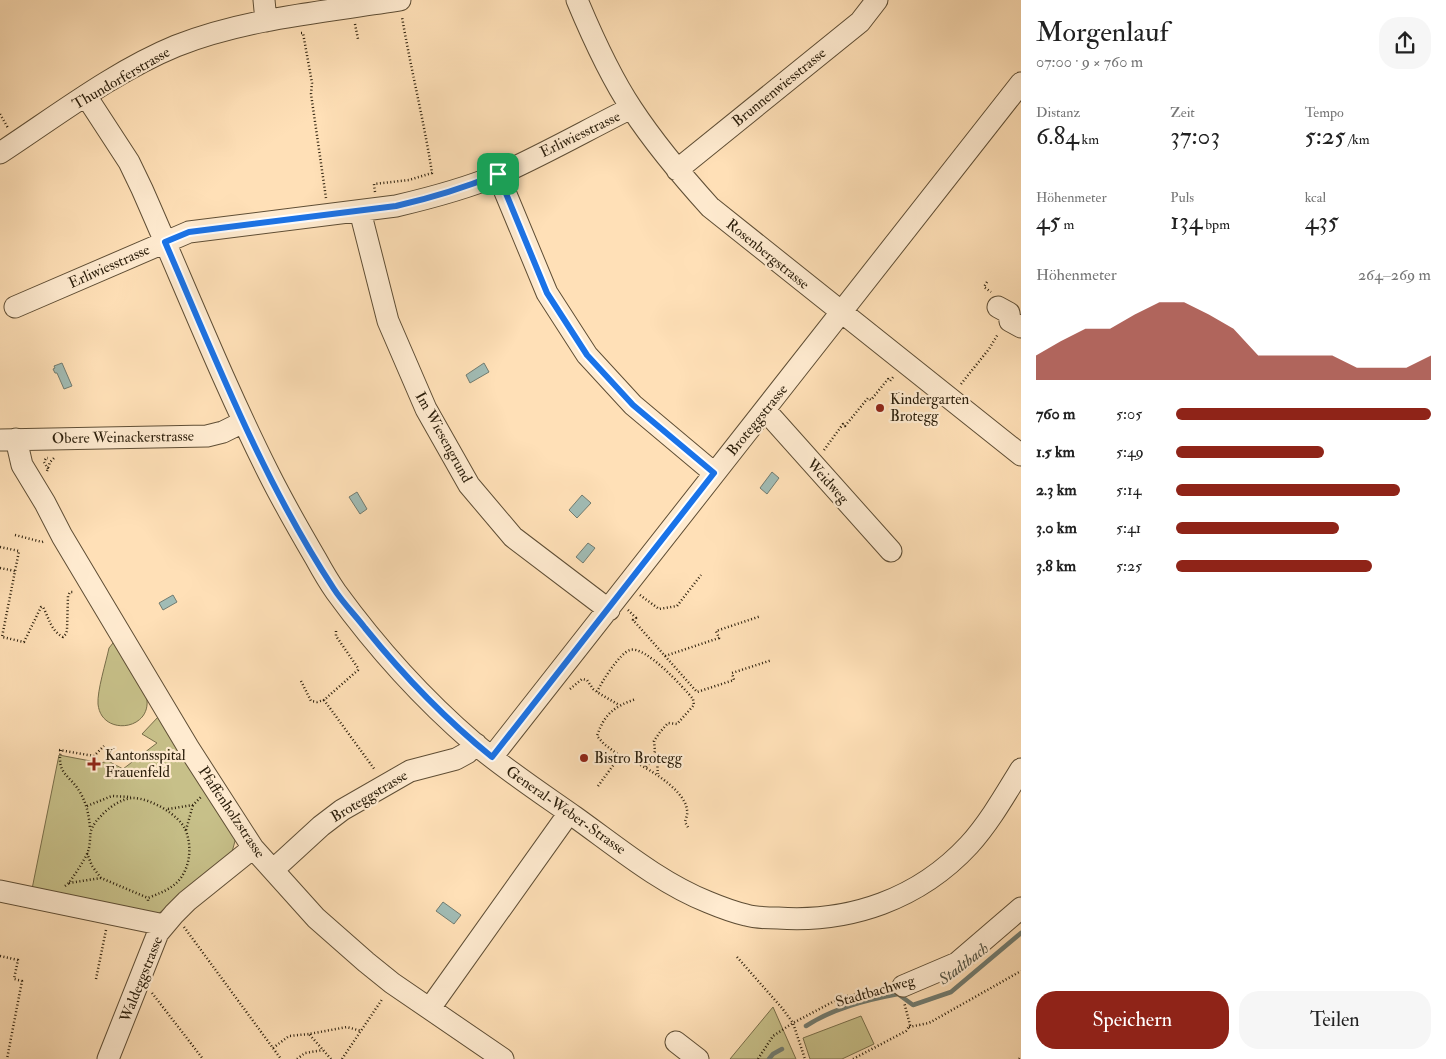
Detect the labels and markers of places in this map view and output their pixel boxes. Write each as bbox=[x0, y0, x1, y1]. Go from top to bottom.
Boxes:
pin bbox=[477, 153, 519, 195]
place label: Kindergarten Brotegg bbox=[890, 390, 970, 426]
marker: Kindergarten Brotegg bbox=[874, 402, 886, 414]
place label: Kantonsspital Frauenfeld bbox=[105, 746, 186, 782]
place label: Bistro Brotegg bbox=[594, 749, 683, 768]
marker: Bistro Brotegg bbox=[578, 752, 590, 764]
marker: Kantonsspital Frauenfeld bbox=[87, 757, 101, 771]

